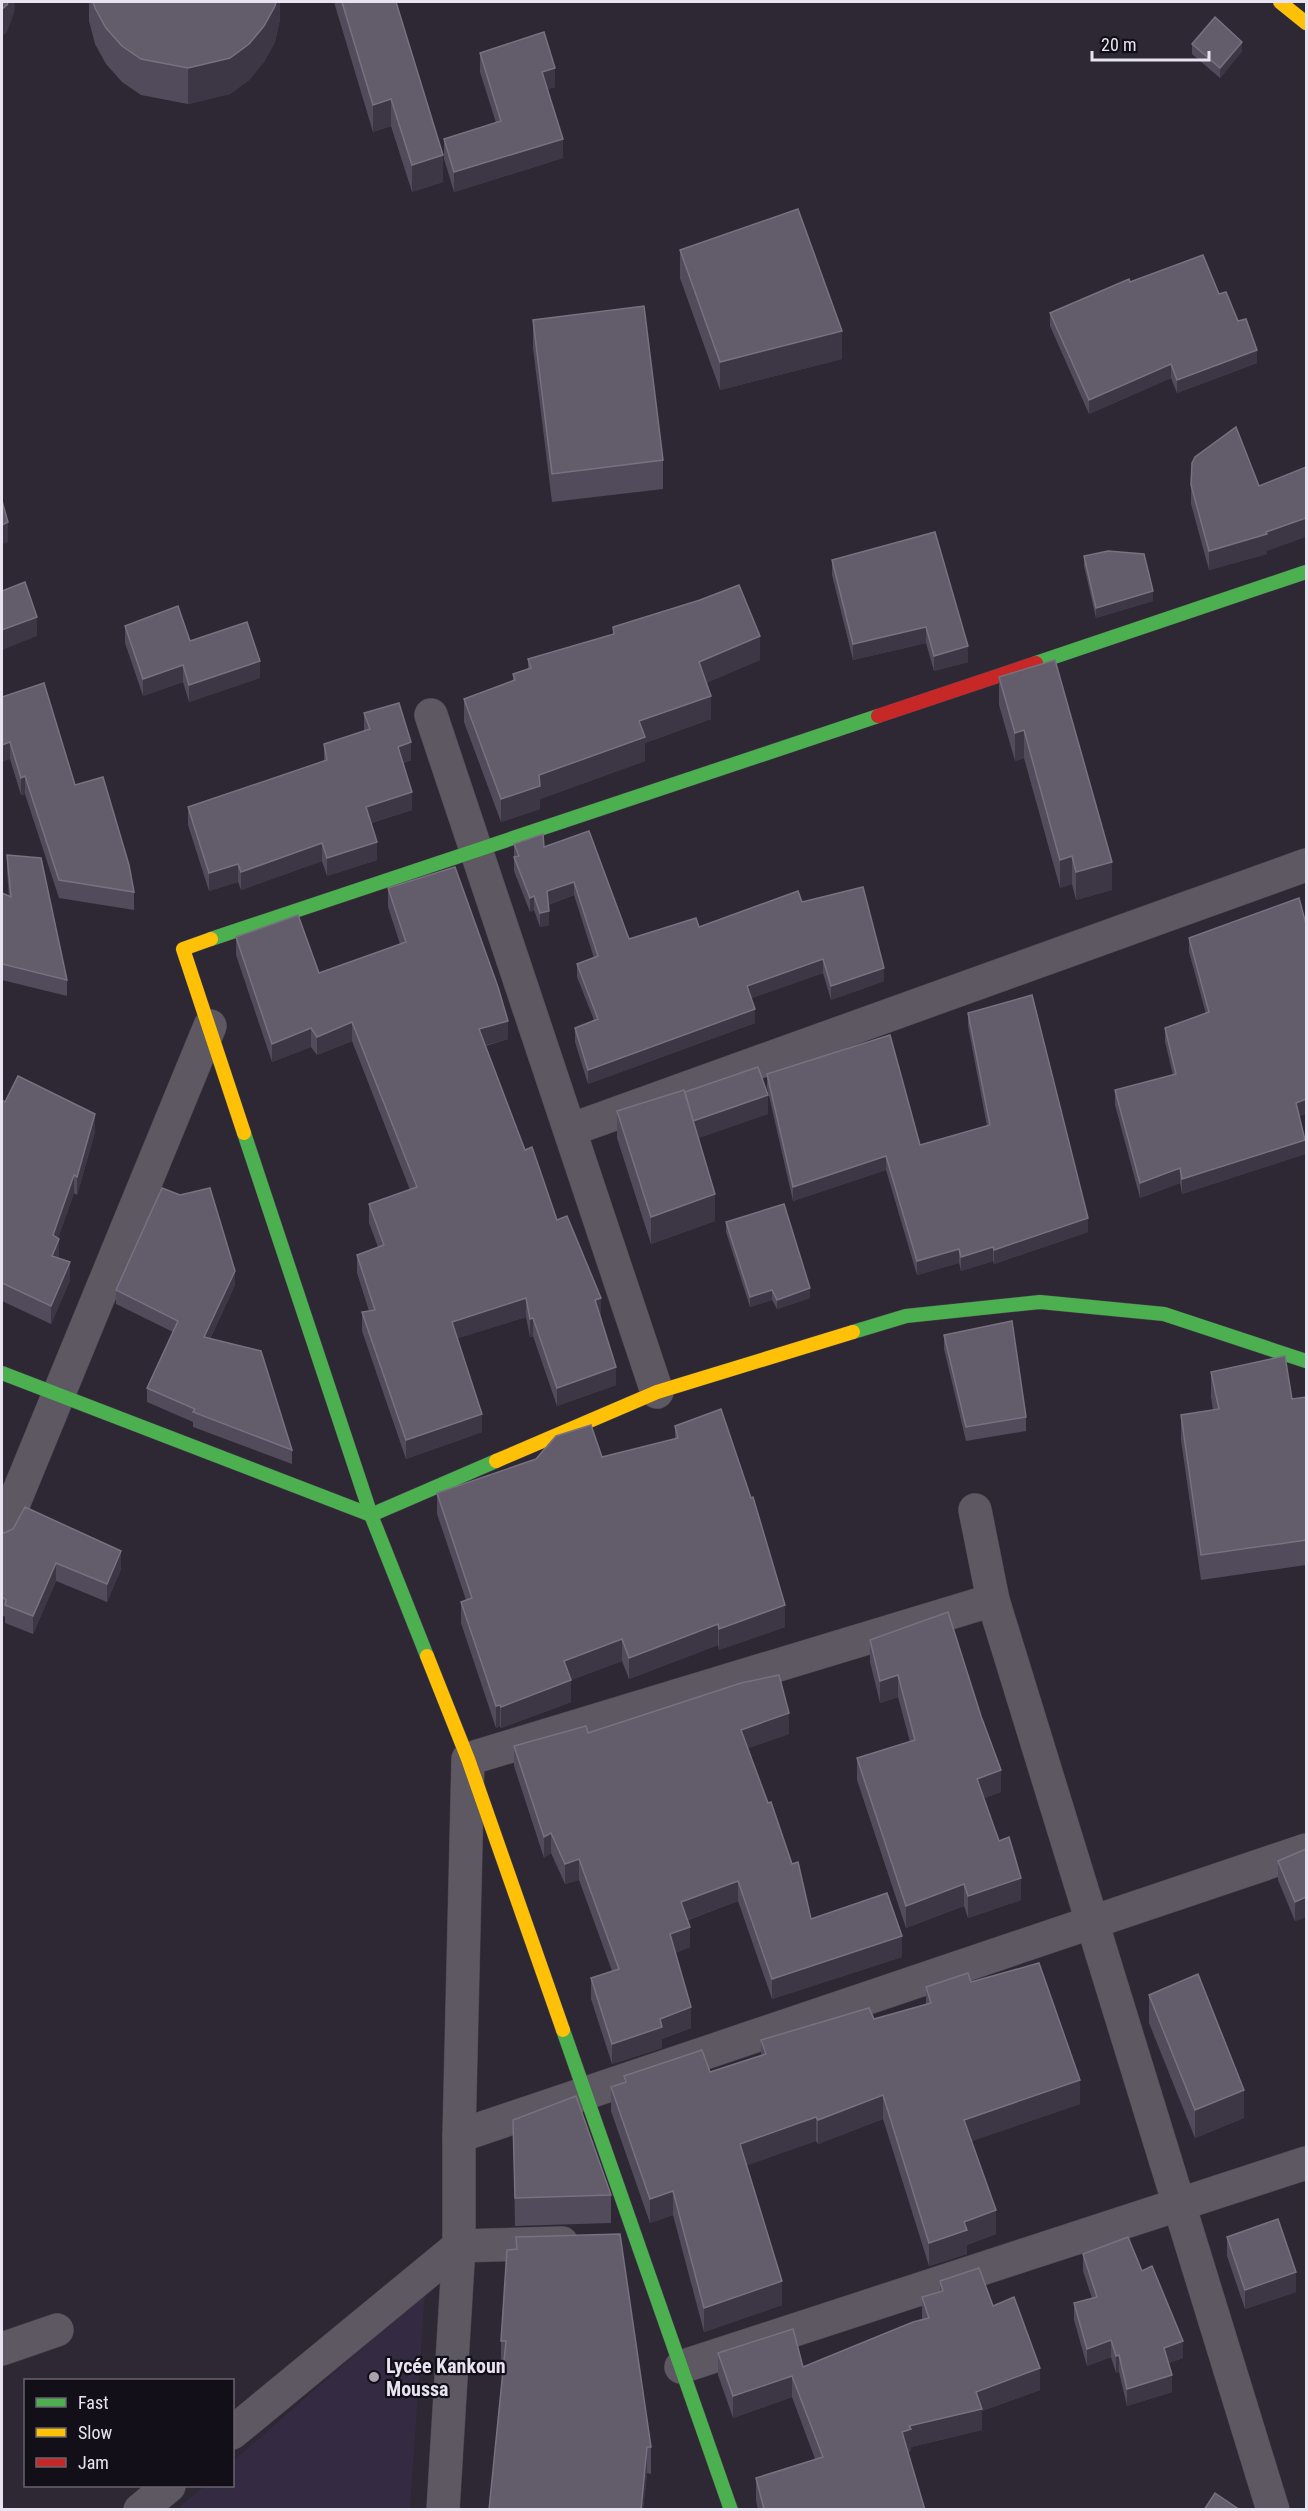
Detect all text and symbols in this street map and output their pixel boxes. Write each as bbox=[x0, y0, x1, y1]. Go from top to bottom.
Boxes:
scale bar bbox=[1092, 24, 1209, 62]
text: 20 m bbox=[1101, 34, 1136, 55]
place label: Lycée Kankoun Moussa bbox=[386, 2354, 506, 2401]
marker: Lycée Kankoun Moussa bbox=[367, 2370, 381, 2384]
legend bbox=[24, 2379, 234, 2487]
text: Fast bbox=[78, 2392, 109, 2413]
text: Slow bbox=[78, 2422, 113, 2443]
text: Jam bbox=[78, 2452, 109, 2473]

